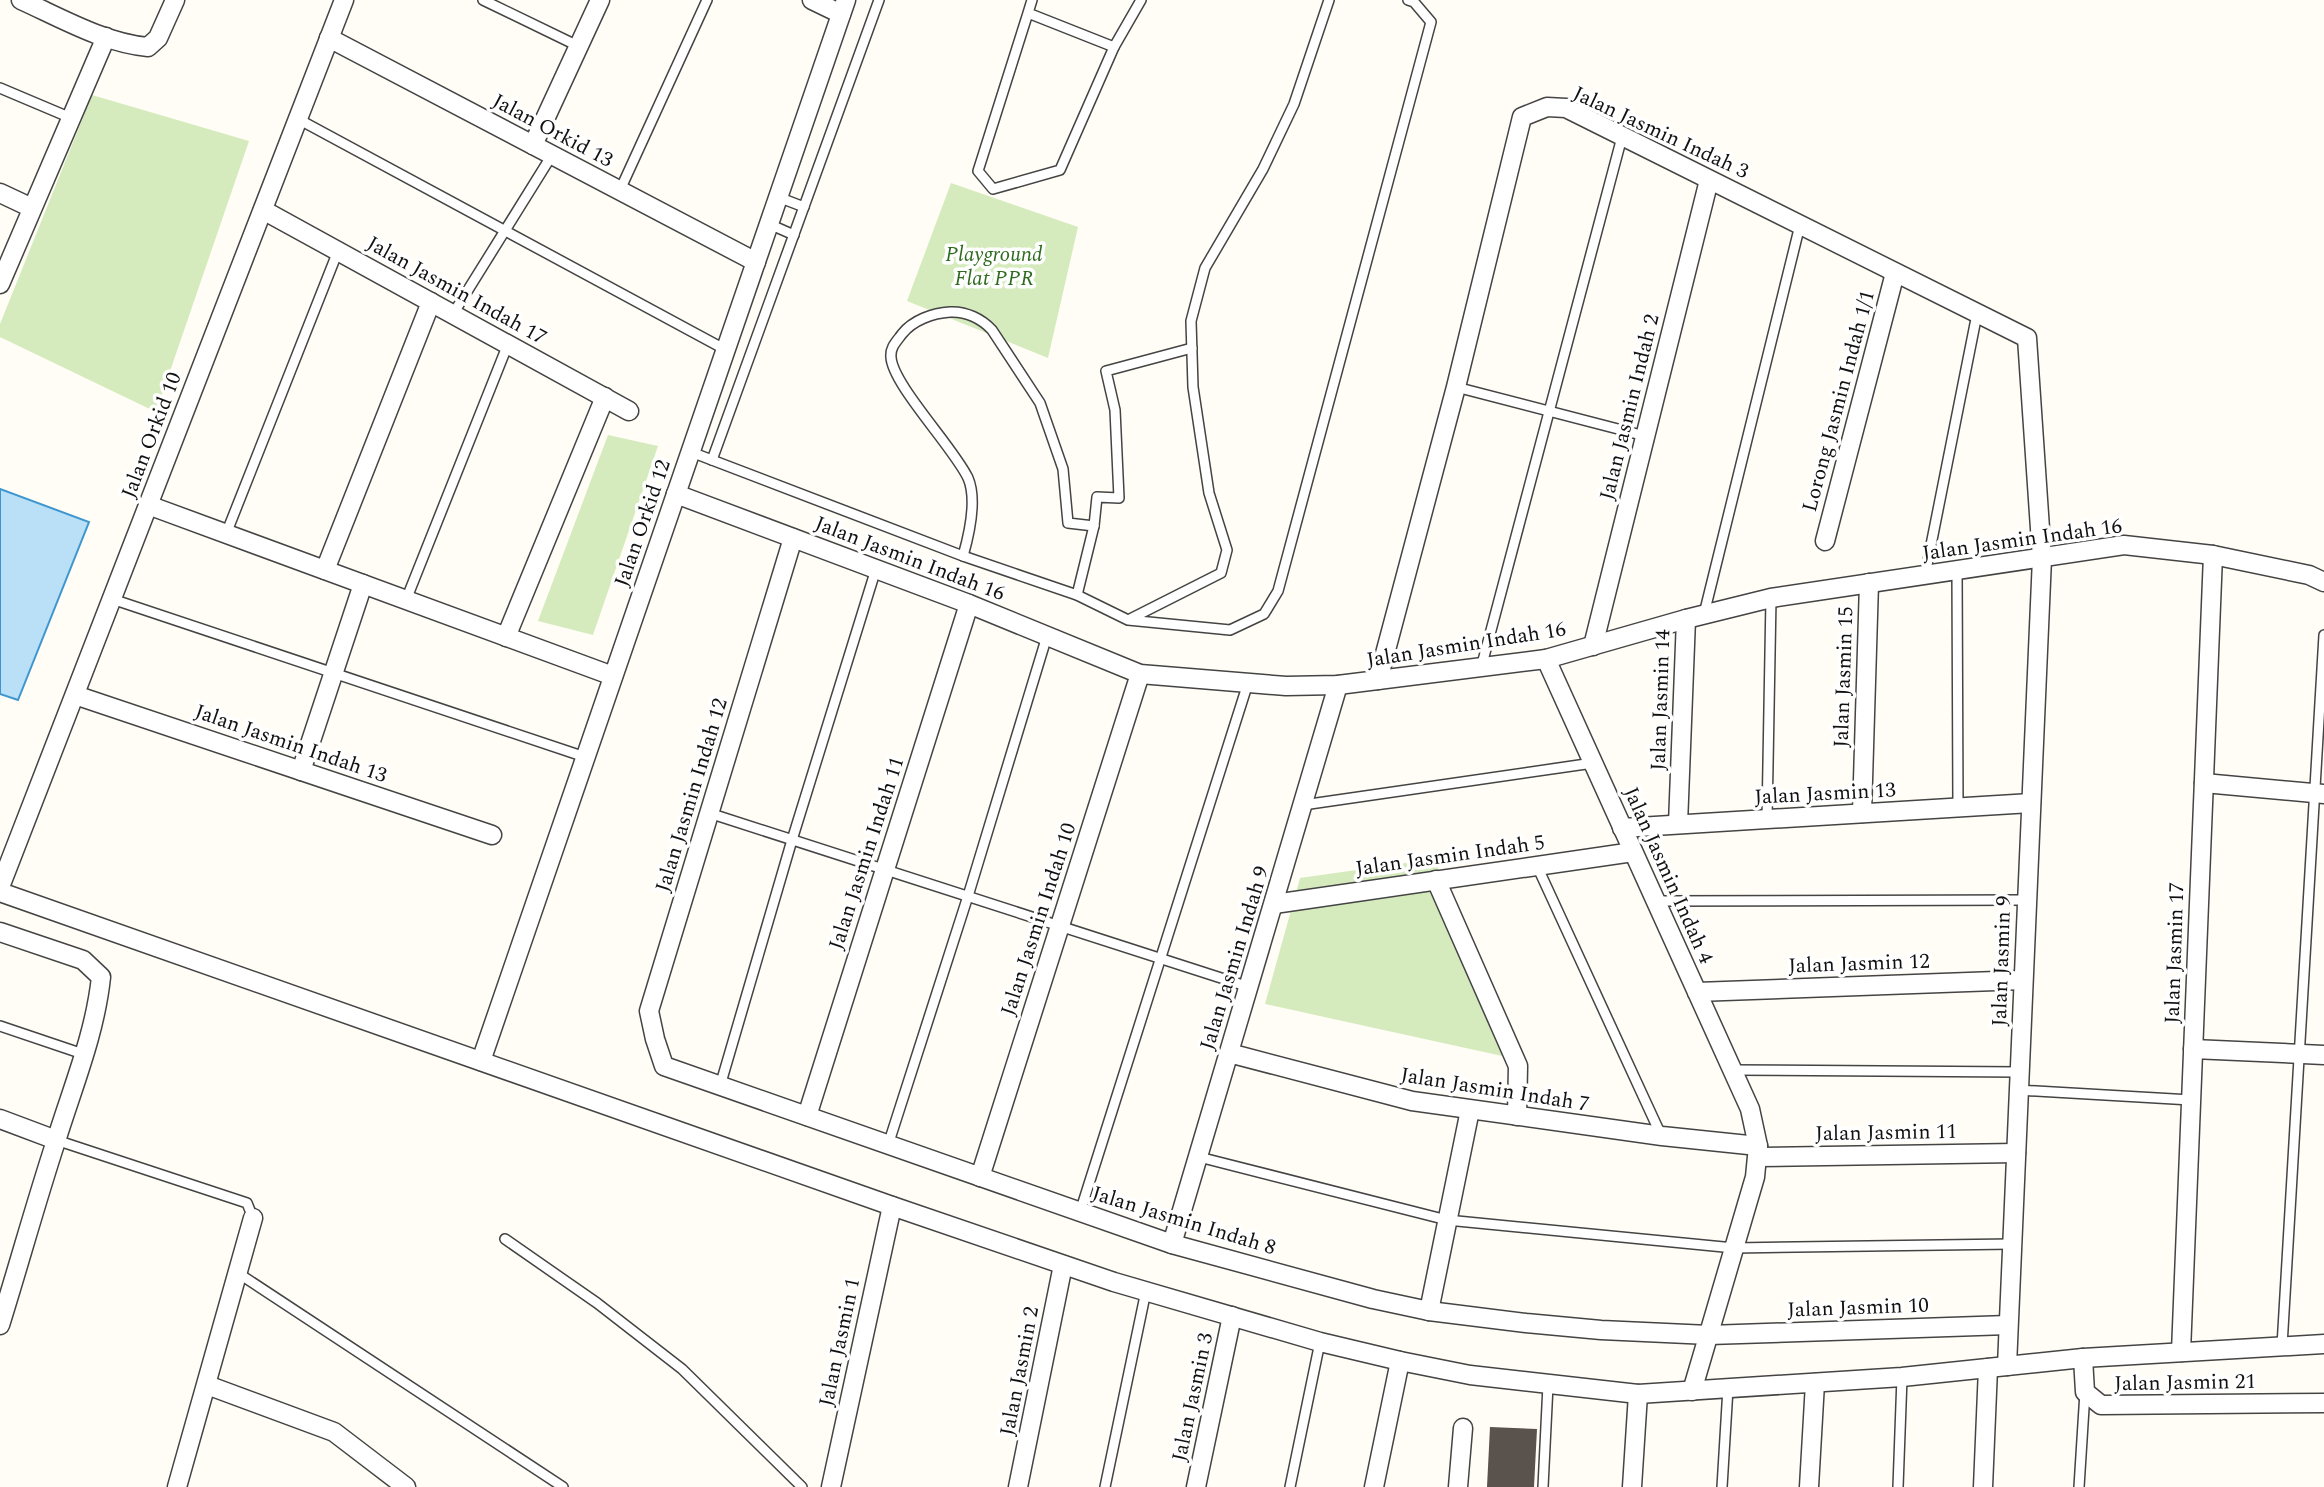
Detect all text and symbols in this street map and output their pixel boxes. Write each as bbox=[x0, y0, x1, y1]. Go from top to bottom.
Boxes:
street label: Jalan Jasmin Indah 3 bbox=[1567, 78, 1754, 188]
street label: Jalan Orkid 13 bbox=[486, 86, 619, 176]
street label: Jalan Jasmin Indah 17 bbox=[361, 228, 552, 354]
park label: Playground Flat PPR bbox=[945, 239, 1043, 295]
street label: Lorong Jasmin Indah 1/1 bbox=[1794, 287, 1884, 516]
street label: Jalan Jasmin Indah 2 bbox=[1591, 311, 1669, 504]
street label: Jalan Orkid 10 bbox=[113, 368, 191, 503]
street label: Jalan Orkid 12 bbox=[606, 455, 680, 591]
street label: Jalan Jasmin Indah 16 bbox=[810, 508, 1009, 610]
street label: Jalan Jasmin Indah 16 bbox=[1920, 510, 2124, 570]
street label: Jalan Jasmin 15 bbox=[1826, 606, 1862, 748]
street label: Jalan Jasmin Indah 16 bbox=[1364, 613, 1568, 677]
street label: Jalan Jasmin 14 bbox=[1643, 628, 1679, 771]
street label: Jalan Jasmin Indah 12 bbox=[647, 694, 737, 896]
street label: Jalan Jasmin Indah 13 bbox=[190, 696, 392, 792]
street label: Jalan Jasmin Indah 11 bbox=[821, 753, 913, 954]
street label: Jalan Jasmin 13 bbox=[1754, 774, 1897, 814]
street label: Jalan Jasmin Indah 4 bbox=[1615, 782, 1722, 970]
street label: Jalan Jasmin Indah 10 bbox=[993, 819, 1085, 1020]
street label: Jalan Jasmin Indah 5 bbox=[1353, 827, 1547, 885]
street label: Jalan Jasmin Indah 9 bbox=[1192, 862, 1278, 1054]
street label: Jalan Jasmin 17 bbox=[2157, 882, 2193, 1024]
street label: Jalan Jasmin 9 bbox=[1984, 895, 2020, 1027]
street label: Jalan Jasmin 12 bbox=[1788, 946, 1930, 982]
street label: Jalan Jasmin Indah 7 bbox=[1398, 1059, 1592, 1121]
street label: Jalan Jasmin 11 bbox=[1815, 1116, 1957, 1150]
street label: Jalan Jasmin Indah 8 bbox=[1088, 1178, 1280, 1264]
street label: Jalan Jasmin 1 bbox=[811, 1275, 869, 1410]
street label: Jalan Jasmin 10 bbox=[1787, 1290, 1929, 1326]
street label: Jalan Jasmin 2 bbox=[992, 1304, 1048, 1439]
street label: Jalan Jasmin 3 bbox=[1164, 1329, 1222, 1465]
street label: Jalan Jasmin 21 bbox=[2114, 1366, 2256, 1400]

